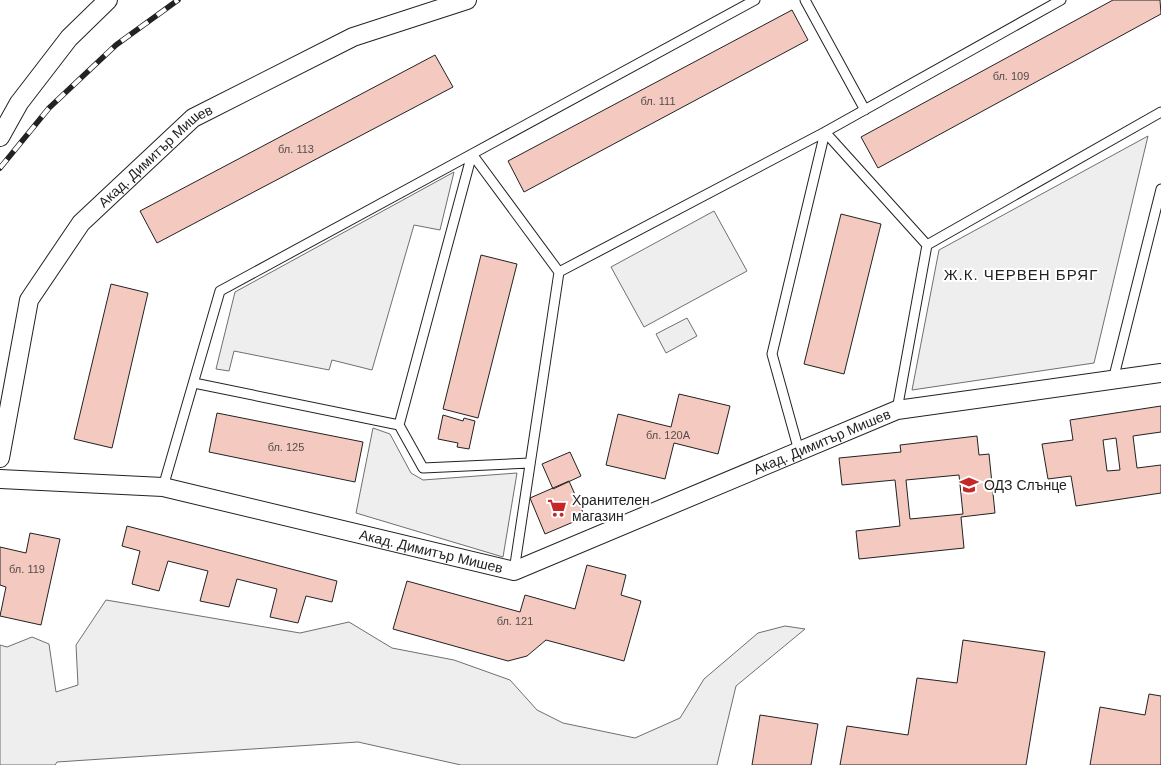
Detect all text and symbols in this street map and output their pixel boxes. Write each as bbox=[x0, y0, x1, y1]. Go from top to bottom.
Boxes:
house number: бл. 109 bbox=[993, 70, 1029, 82]
house number: бл. 111 bbox=[640, 95, 676, 107]
street label: Акад. Димитър Мишев bbox=[95, 102, 215, 210]
house number: бл. 113 bbox=[278, 143, 314, 155]
district label: Ж.К. ЧЕРВЕН БРЯГ bbox=[944, 266, 1098, 283]
street label: Акад. Димитър Мишев bbox=[751, 406, 893, 477]
house number: бл. 120А bbox=[646, 429, 691, 441]
house number: бл. 125 bbox=[268, 441, 304, 453]
school or university icon: ОДЗ Слънце bbox=[958, 474, 980, 496]
place label: ОДЗ Слънце bbox=[984, 477, 1067, 493]
place label: Хранителен магазин bbox=[572, 492, 650, 524]
supermarket icon: Хранителен магазин bbox=[546, 497, 568, 519]
street label: Акад. Димитър Мишев bbox=[358, 526, 505, 576]
house number: бл. 119 bbox=[9, 563, 45, 575]
house number: бл. 121 bbox=[497, 615, 533, 627]

